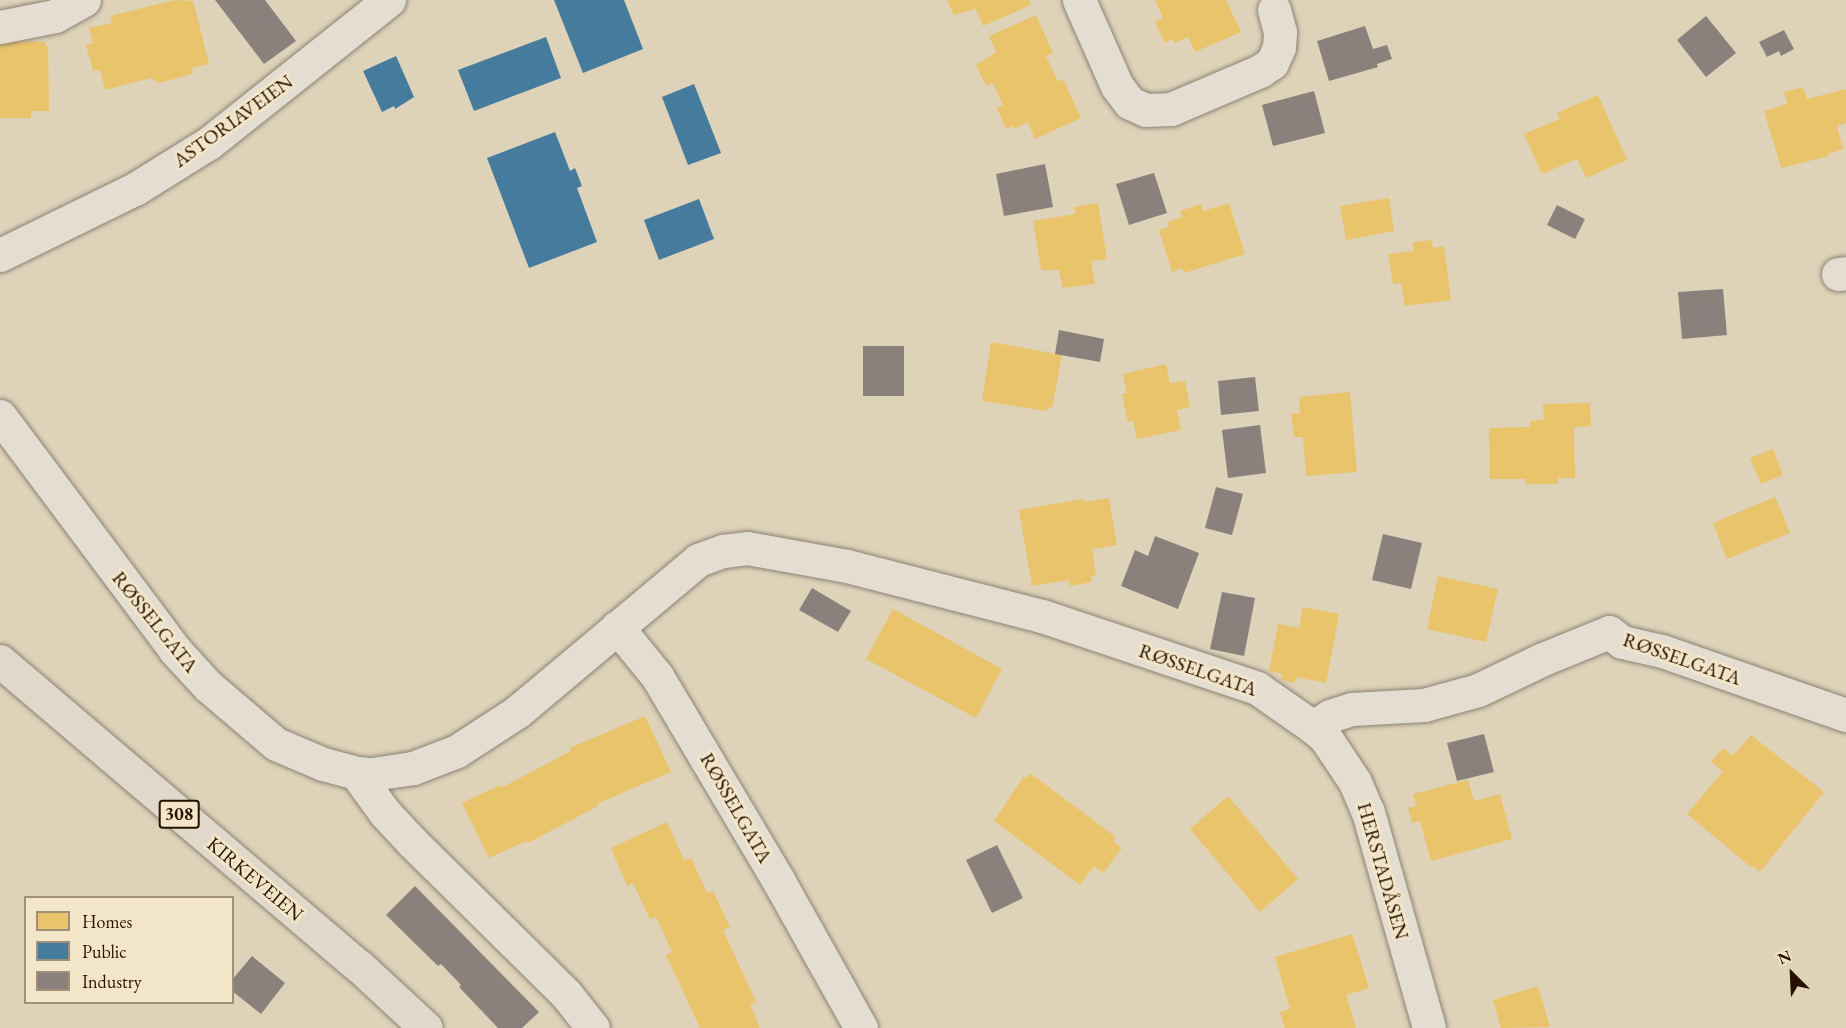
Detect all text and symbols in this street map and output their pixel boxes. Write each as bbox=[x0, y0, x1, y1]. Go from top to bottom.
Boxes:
street label: ASTORIAVEIEN bbox=[168, 70, 298, 172]
street label: RØSSELGATA bbox=[107, 567, 203, 677]
street label: RØSSELGATA bbox=[1620, 628, 1744, 690]
street label: RØSSELGATA bbox=[1136, 639, 1260, 701]
street label: RØSSELGATA bbox=[695, 749, 777, 867]
road number: 308 bbox=[158, 799, 200, 829]
street label: HERSTADÅSEN bbox=[1352, 800, 1414, 942]
street label: KIRKEVEIEN bbox=[202, 832, 308, 926]
legend bbox=[24, 896, 234, 1004]
text: Homes bbox=[82, 910, 132, 933]
text: Public bbox=[82, 940, 126, 963]
north arrow bbox=[1762, 944, 1822, 1004]
text: N bbox=[1774, 945, 1795, 969]
text: Industry bbox=[82, 970, 142, 993]

